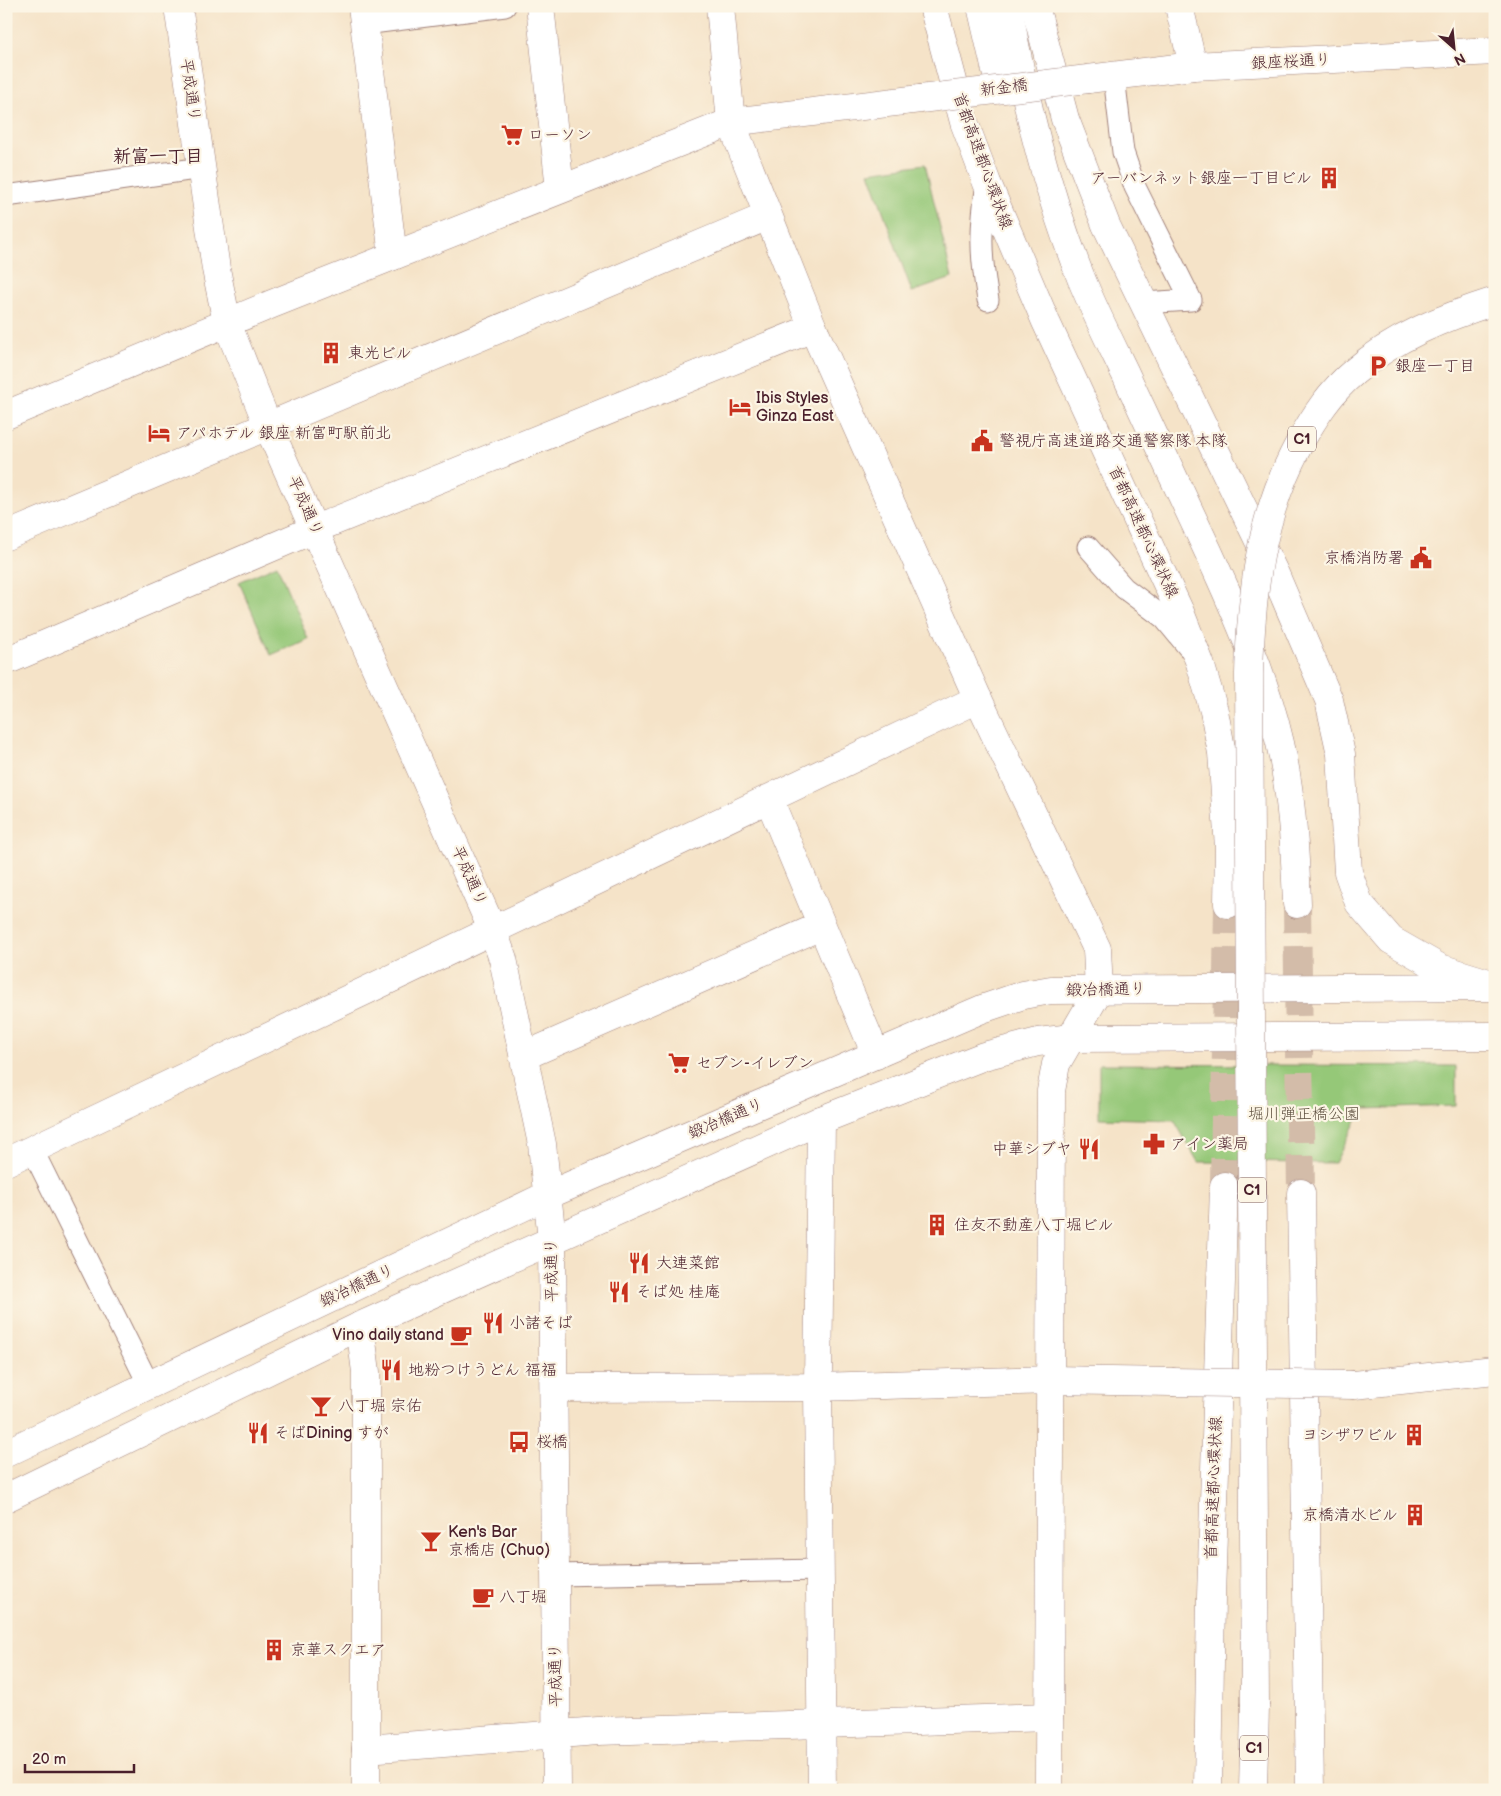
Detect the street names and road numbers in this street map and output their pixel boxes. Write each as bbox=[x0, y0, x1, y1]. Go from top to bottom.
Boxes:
street label: 銀座桜通り bbox=[1251, 50, 1331, 74]
street label: 平成通り bbox=[176, 57, 204, 123]
street label: 新金橋 bbox=[979, 76, 1029, 100]
street label: 首都高速都心環状線 bbox=[948, 90, 1016, 232]
road number: C1 bbox=[1288, 426, 1316, 452]
street label: 首都高速都心環状線 bbox=[1104, 463, 1182, 601]
street label: 平成通り bbox=[283, 473, 327, 539]
street label: 平成通り bbox=[447, 843, 491, 909]
street label: 鍛冶橋通り bbox=[1066, 980, 1146, 1000]
street label: 鍛冶橋通り bbox=[685, 1095, 767, 1143]
road number: C1 bbox=[1238, 1178, 1266, 1202]
street label: 平成通り bbox=[542, 1238, 562, 1302]
street label: 鍛冶橋通り bbox=[317, 1260, 397, 1312]
street label: 首都高速都心環状線 bbox=[1202, 1416, 1226, 1560]
street label: 平成通り bbox=[546, 1643, 566, 1707]
road number: C1 bbox=[1240, 1736, 1268, 1760]

